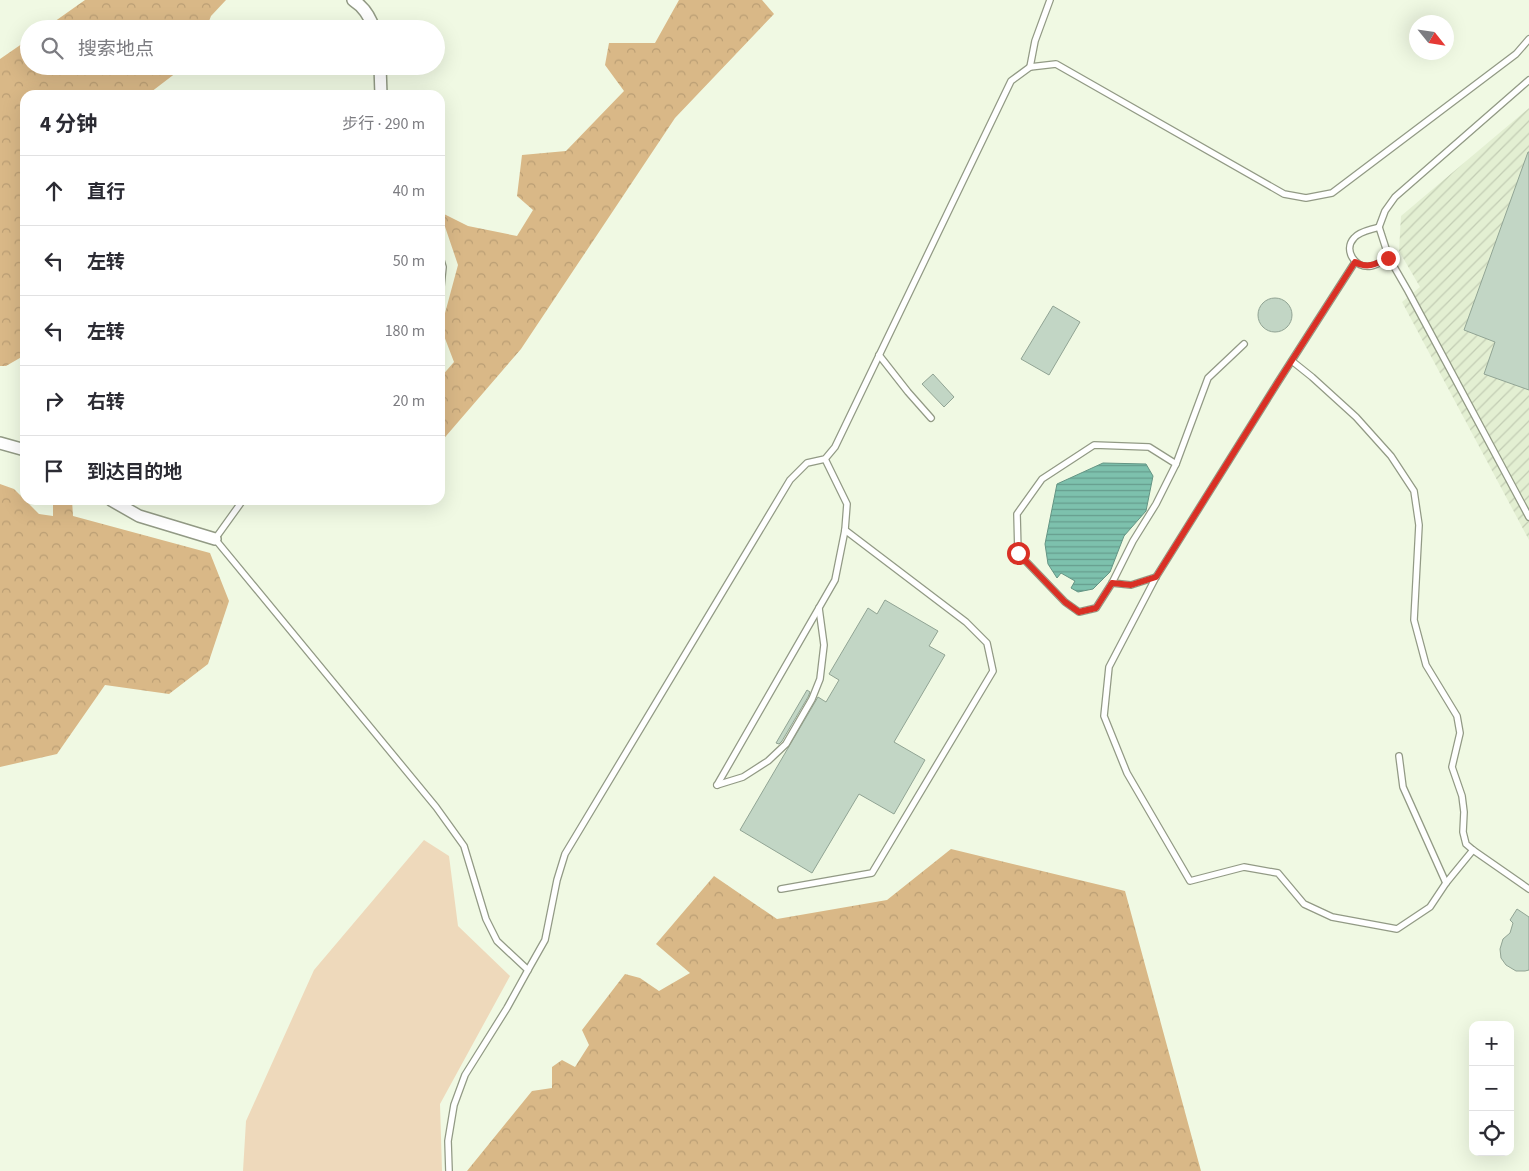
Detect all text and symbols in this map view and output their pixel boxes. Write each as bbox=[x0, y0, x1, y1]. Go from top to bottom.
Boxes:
north arrow bbox=[1409, 15, 1454, 60]
search box bbox=[20, 20, 445, 75]
icon: search bbox=[38, 34, 66, 62]
text: 搜索地点 bbox=[78, 36, 154, 63]
text: 4 分钟 bbox=[40, 109, 97, 139]
text: 步行 · 290 m bbox=[342, 113, 425, 135]
icon: ahead bbox=[40, 177, 68, 205]
text: 直行 bbox=[87, 179, 125, 206]
text: 40 m bbox=[393, 180, 425, 202]
icon: left bbox=[40, 247, 68, 275]
route end bbox=[1377, 247, 1400, 270]
text: 左转 bbox=[87, 249, 125, 276]
text: 50 m bbox=[393, 250, 425, 272]
icon: left bbox=[40, 317, 68, 345]
text: 左转 bbox=[87, 319, 125, 346]
text: 180 m bbox=[385, 320, 425, 342]
icon: right bbox=[40, 387, 68, 415]
text: 右转 bbox=[87, 389, 125, 416]
text: 20 m bbox=[393, 390, 425, 412]
icon: arrive bbox=[40, 457, 68, 485]
text: 到达目的地 bbox=[87, 459, 182, 486]
route start bbox=[1007, 542, 1030, 565]
map controls bbox=[1469, 1021, 1514, 1156]
button: + bbox=[1469, 1021, 1514, 1066]
button: − bbox=[1469, 1066, 1514, 1111]
button: locate bbox=[1469, 1111, 1514, 1156]

